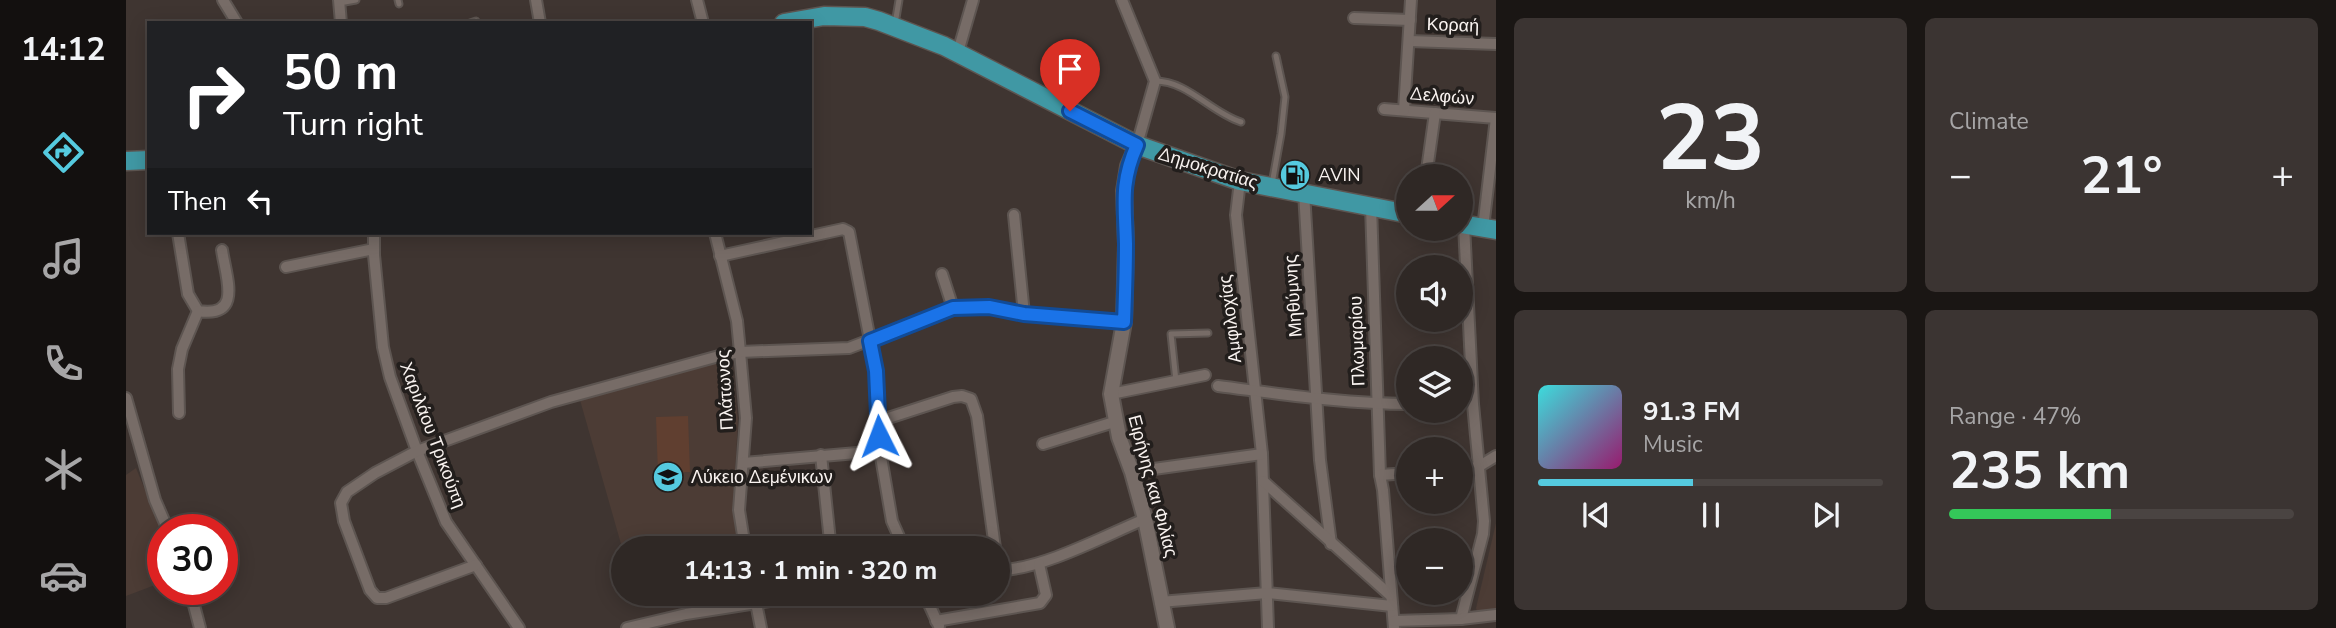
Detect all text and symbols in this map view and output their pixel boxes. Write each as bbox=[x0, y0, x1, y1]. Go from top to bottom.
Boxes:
street label: Κοραή bbox=[1426, 12, 1480, 38]
text: 14:12 bbox=[21, 28, 105, 71]
text: 50 m bbox=[283, 39, 398, 106]
pin bbox=[1040, 39, 1100, 111]
icon: right bbox=[168, 49, 259, 140]
icon: arrive bbox=[1051, 50, 1089, 88]
text: 23 bbox=[1656, 77, 1765, 201]
street label: Δελφών bbox=[1409, 81, 1475, 111]
text: Turn right bbox=[283, 103, 423, 146]
text: Climate bbox=[1949, 106, 2029, 137]
icon: directions bbox=[39, 128, 88, 177]
text: 21° bbox=[2080, 140, 2163, 211]
street label: Δημοκρατίας bbox=[1155, 141, 1261, 195]
text: − bbox=[1949, 150, 1972, 201]
text: + bbox=[2271, 150, 2294, 201]
fuel station icon: AVIN bbox=[1278, 158, 1312, 192]
place label: AVIN bbox=[1318, 163, 1360, 187]
north arrow bbox=[1396, 164, 1474, 242]
map controls bbox=[1396, 164, 1473, 605]
icon: left bbox=[241, 182, 279, 220]
text: Then bbox=[168, 184, 227, 219]
text: km/h bbox=[1685, 185, 1736, 216]
icon: music bbox=[39, 234, 88, 283]
street label: Μηθύμνης bbox=[1278, 254, 1308, 338]
button: sound bbox=[1396, 255, 1473, 332]
street label: Αμφιλοχίας bbox=[1213, 273, 1247, 364]
street label: Πλωμαρίου bbox=[1343, 295, 1371, 387]
icon: phone bbox=[39, 339, 88, 388]
button: layers bbox=[1396, 346, 1473, 423]
street label: Πλάτωνος bbox=[711, 349, 739, 431]
street label: Χαριλάου Τρικούπη bbox=[394, 358, 472, 512]
text: 91.3 FM bbox=[1643, 394, 1740, 429]
position arrow bbox=[842, 399, 916, 473]
text: Range · 47% bbox=[1949, 401, 2081, 432]
street label: Ειρήνης και Φιλίας bbox=[1122, 412, 1184, 560]
text: Music bbox=[1643, 429, 1703, 460]
text: 235 km bbox=[1949, 435, 2130, 506]
button: + bbox=[1396, 437, 1473, 514]
icon: climate bbox=[39, 445, 88, 494]
school or university icon: Λύκειο Δεμένικων bbox=[651, 460, 685, 494]
place label: Λύκειο Δεμένικων bbox=[691, 465, 833, 489]
icon: previous bbox=[1577, 496, 1615, 534]
icon: pause bbox=[1692, 496, 1730, 534]
icon: next bbox=[1807, 496, 1845, 534]
speed limit sign: 30 bbox=[147, 514, 238, 605]
button: − bbox=[1396, 528, 1473, 605]
icon: car bbox=[39, 551, 88, 600]
text: 14:13 · 1 min · 320 m bbox=[684, 553, 937, 588]

